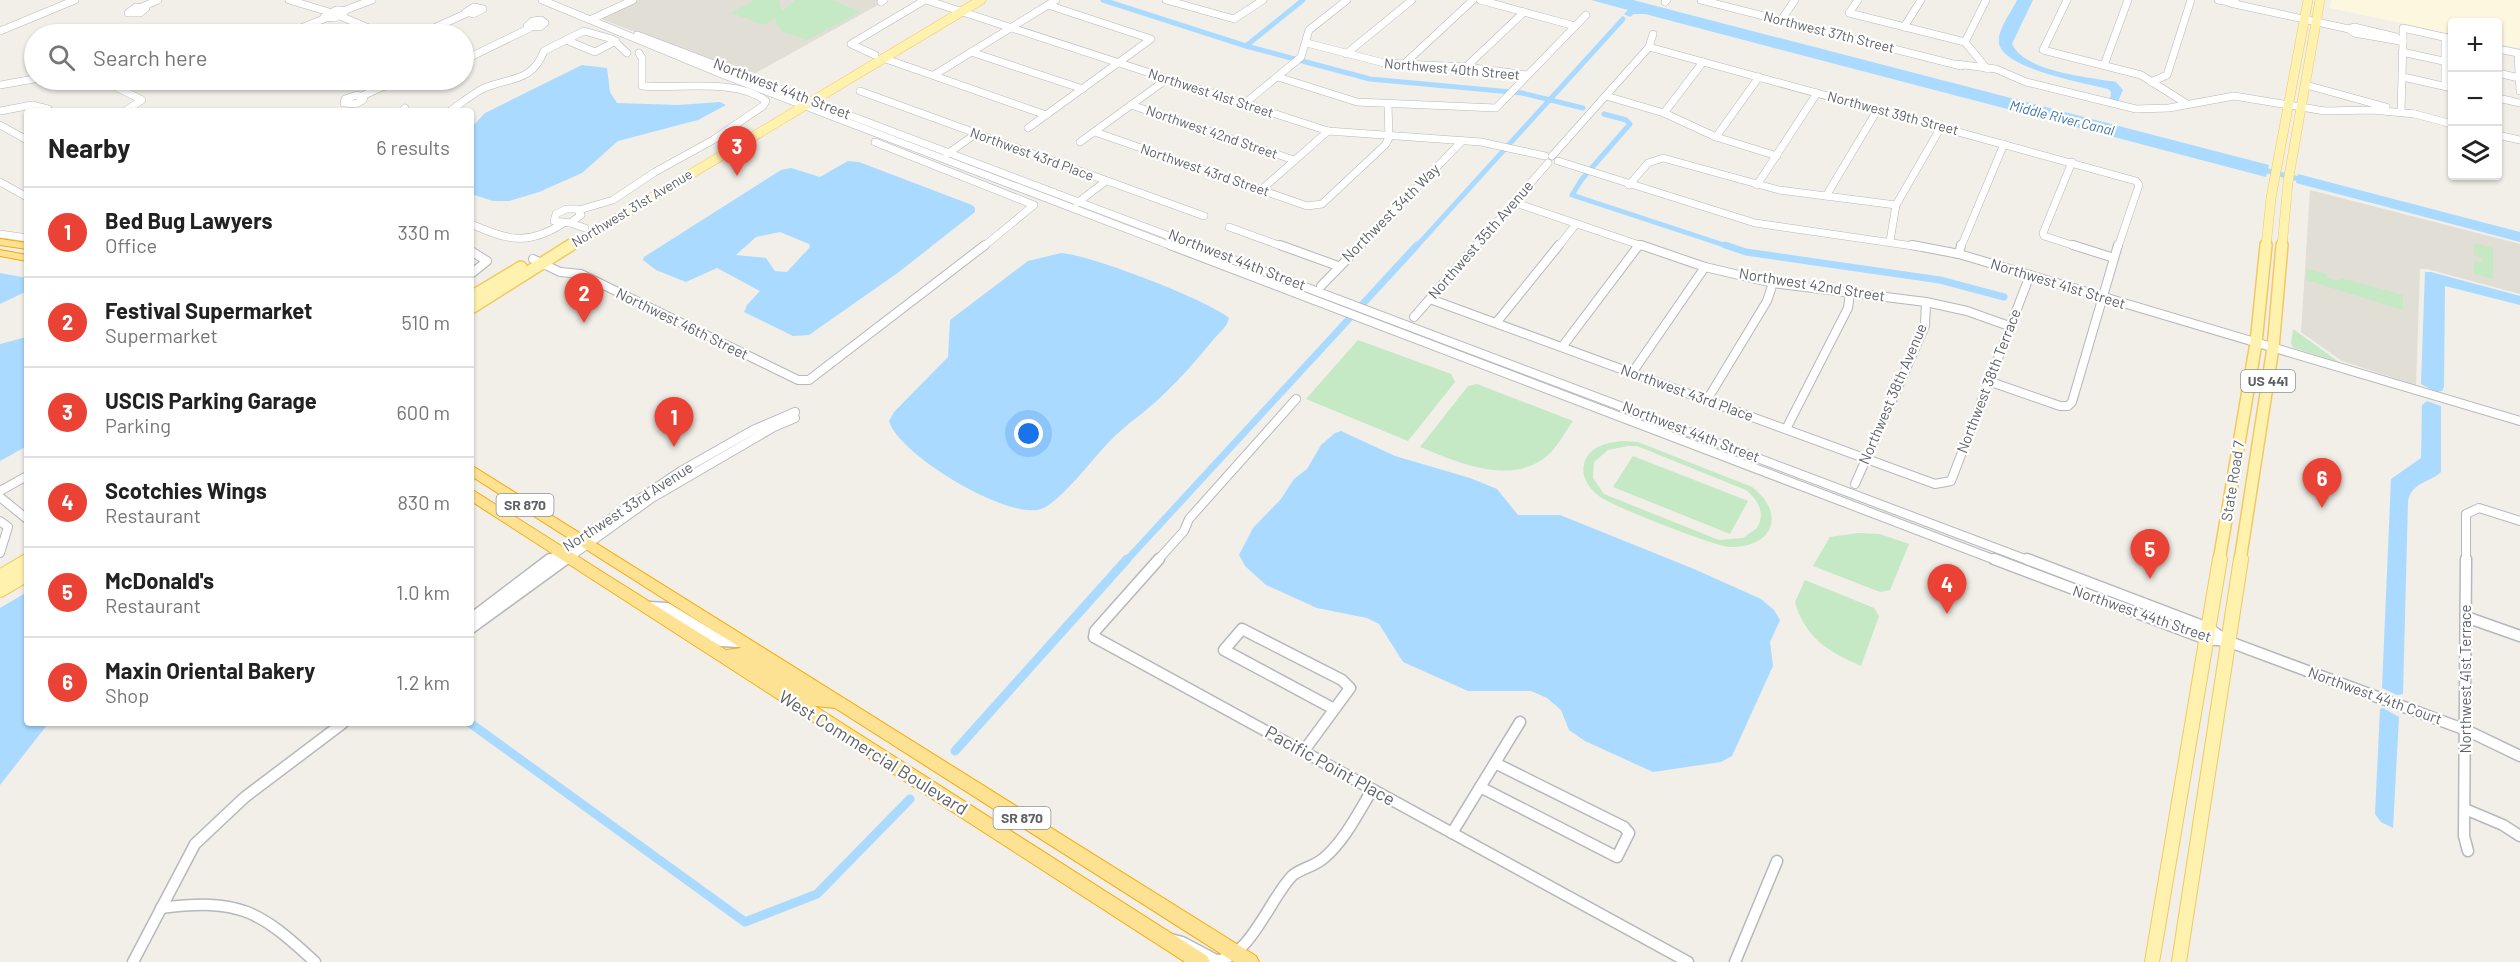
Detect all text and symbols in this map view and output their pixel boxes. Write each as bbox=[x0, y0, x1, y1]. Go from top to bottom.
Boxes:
street label: Northwest 37th Street bbox=[1762, 7, 1896, 56]
map controls bbox=[2448, 18, 2502, 180]
button: + bbox=[2448, 18, 2502, 72]
search box bbox=[24, 24, 474, 90]
icon: search bbox=[45, 41, 78, 74]
text: Search here bbox=[93, 44, 207, 70]
street label: Northwest 44th Street bbox=[711, 54, 854, 123]
street label: Northwest 40th Street bbox=[1384, 54, 1521, 83]
street label: Northwest 41st Street bbox=[1146, 64, 1276, 121]
button: − bbox=[2448, 72, 2502, 126]
street label: Northwest 39th Street bbox=[1826, 87, 1960, 138]
water label: Middle River Canal bbox=[2008, 96, 2116, 139]
street label: Northwest 42nd Street bbox=[1144, 101, 1280, 162]
street label: Northwest 43rd Place bbox=[968, 123, 1096, 184]
pin: 3 bbox=[718, 126, 756, 176]
button: layers bbox=[2448, 126, 2502, 180]
text: Nearby bbox=[48, 132, 130, 163]
text: 6 results bbox=[376, 135, 450, 159]
street label: Northwest 43rd Street bbox=[1138, 139, 1272, 200]
street label: Northwest 34th Way bbox=[1338, 160, 1443, 265]
street label: Northwest 31st Avenue bbox=[568, 165, 695, 250]
street label: Northwest 35th Avenue bbox=[1424, 176, 1537, 302]
text: Bed Bug Lawyers bbox=[105, 207, 272, 233]
text: 1 bbox=[64, 220, 71, 244]
text: 330 m bbox=[398, 220, 450, 244]
street label: Northwest 44th Street bbox=[1166, 225, 1309, 294]
text: Office bbox=[105, 233, 157, 257]
street label: Northwest 41st Street bbox=[1989, 254, 2128, 312]
street label: Northwest 42nd Street bbox=[1738, 264, 1887, 304]
pin: 2 bbox=[564, 274, 604, 323]
street label: Northwest 46th Street bbox=[613, 283, 752, 363]
text: Festival Supermarket bbox=[105, 297, 312, 323]
street label: Northwest 38th Terrace bbox=[1952, 306, 2024, 455]
text: 2 bbox=[62, 310, 73, 334]
text: 510 m bbox=[401, 310, 450, 334]
street label: Northwest 38th Avenue bbox=[1854, 320, 1930, 467]
text: Supermarket bbox=[105, 323, 218, 347]
street label: Northwest 43rd Place bbox=[1619, 360, 1756, 424]
road number: US 441 bbox=[2241, 370, 2295, 392]
text: USCIS Parking Garage bbox=[105, 387, 317, 413]
street label: Northwest 44th Street bbox=[1620, 397, 1763, 466]
pin: 1 bbox=[654, 398, 694, 447]
text: 3 bbox=[62, 400, 73, 424]
text: 600 m bbox=[397, 400, 450, 424]
text: Parking bbox=[105, 413, 171, 437]
your location bbox=[1014, 419, 1043, 448]
street label: State Road 7 bbox=[2217, 439, 2247, 522]
street label: Northwest 33rd Avenue bbox=[559, 457, 696, 555]
pin: 6 bbox=[2302, 458, 2342, 508]
text: Scotchies Wings bbox=[105, 477, 267, 503]
text: 4 bbox=[61, 490, 74, 514]
text: 830 m bbox=[397, 490, 450, 514]
road number: SR 870 bbox=[496, 494, 554, 516]
text: Restaurant bbox=[105, 503, 201, 527]
pin: 5 bbox=[2130, 530, 2170, 579]
pin: 4 bbox=[1928, 564, 1966, 614]
text: McDonald's bbox=[105, 567, 214, 593]
text: 5 bbox=[62, 580, 73, 604]
text: 1.0 km bbox=[396, 580, 450, 604]
street label: Northwest 44th Street bbox=[2071, 581, 2214, 645]
text: Restaurant bbox=[105, 593, 201, 617]
street label: Northwest 41st Terrace bbox=[2456, 604, 2474, 754]
text: Maxin Oriental Bakery bbox=[105, 657, 315, 683]
street label: Northwest 44th Court bbox=[2306, 662, 2445, 728]
text: 6 bbox=[62, 670, 73, 694]
text: 1.2 km bbox=[396, 670, 450, 694]
text: Shop bbox=[105, 683, 149, 707]
street label: West Commercial Boulevard bbox=[775, 685, 972, 819]
street label: Pacific Point Place bbox=[1262, 720, 1399, 810]
road number: SR 870 bbox=[994, 807, 1050, 829]

